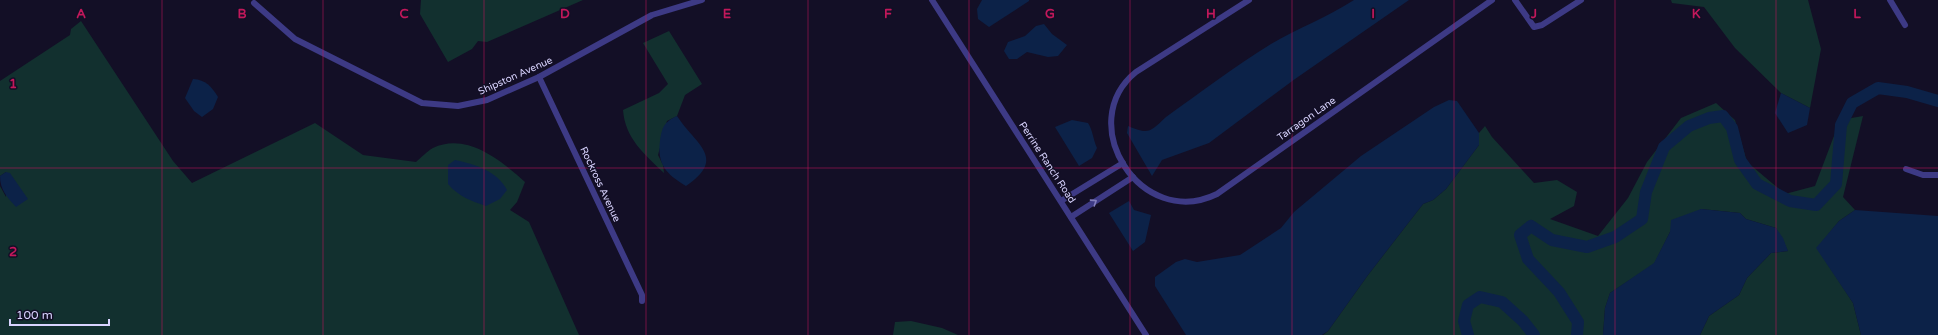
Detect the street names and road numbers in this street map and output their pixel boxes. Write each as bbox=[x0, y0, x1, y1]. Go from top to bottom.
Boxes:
street label: Shipston Avenue bbox=[476, 54, 555, 98]
street label: Tarragon Lane bbox=[1275, 94, 1338, 143]
street label: Perrine Ranch Road bbox=[1016, 120, 1078, 206]
street label: Rockross Avenue bbox=[577, 145, 623, 224]

